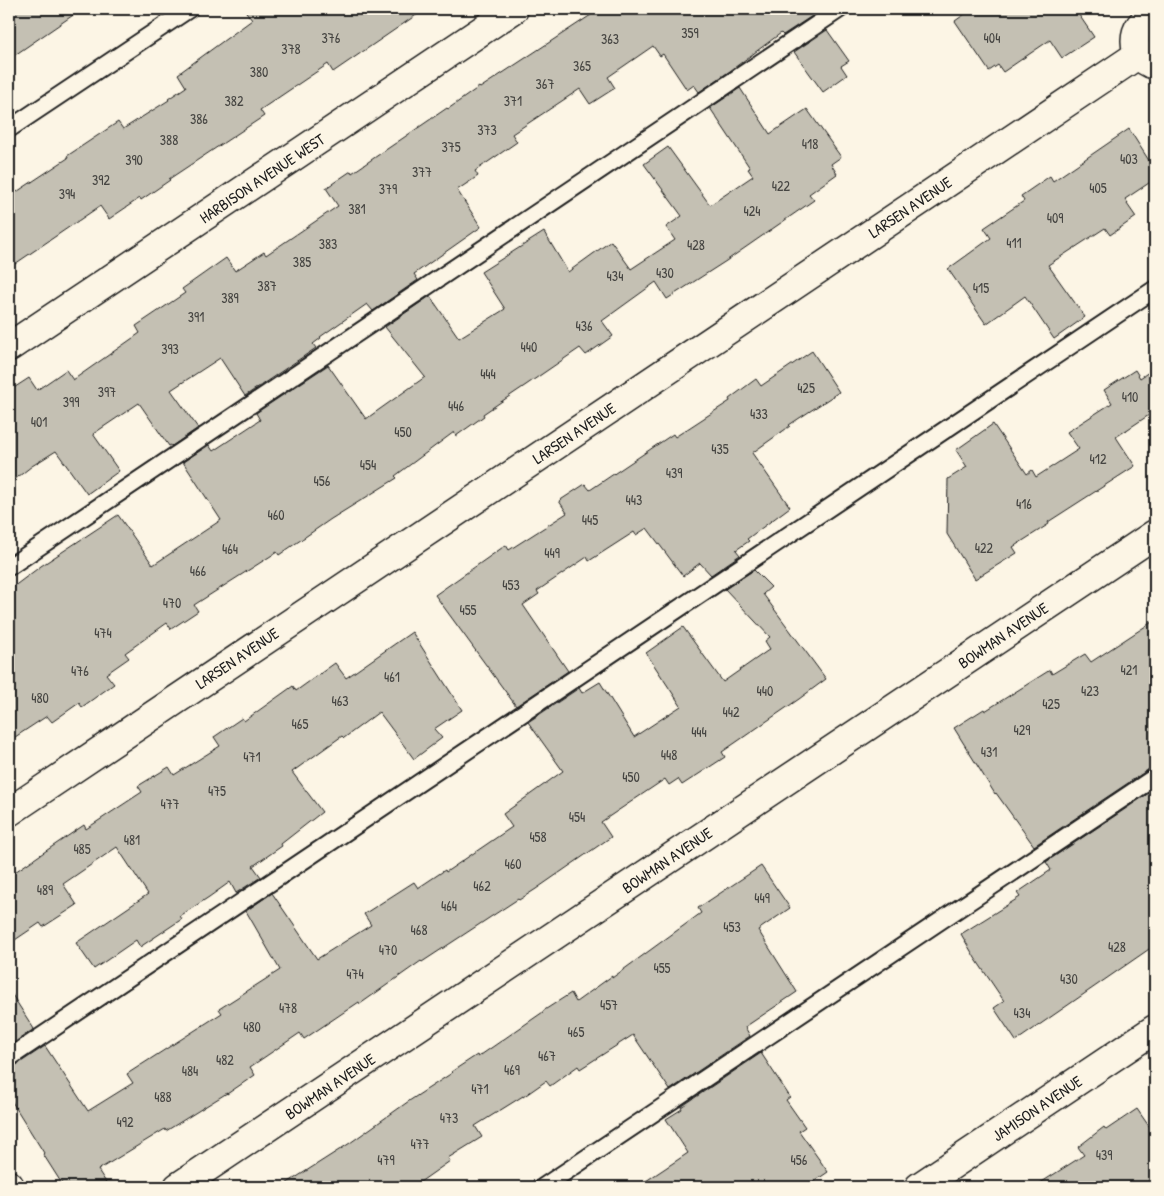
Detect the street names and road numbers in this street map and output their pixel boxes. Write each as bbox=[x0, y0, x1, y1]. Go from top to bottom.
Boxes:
street label: HARBISON AVENUE WEST bbox=[195, 128, 329, 228]
street label: LARSEN AVENUE bbox=[864, 171, 956, 243]
street label: LARSEN AVENUE bbox=[528, 397, 620, 469]
street label: BOWMAN AVENUE bbox=[953, 597, 1053, 673]
street label: LARSEN AVENUE bbox=[191, 622, 283, 694]
street label: BOWMAN AVENUE bbox=[617, 822, 717, 898]
street label: BOWMAN AVENUE bbox=[280, 1048, 380, 1124]
street label: JAMISON AVENUE bbox=[988, 1070, 1086, 1146]

